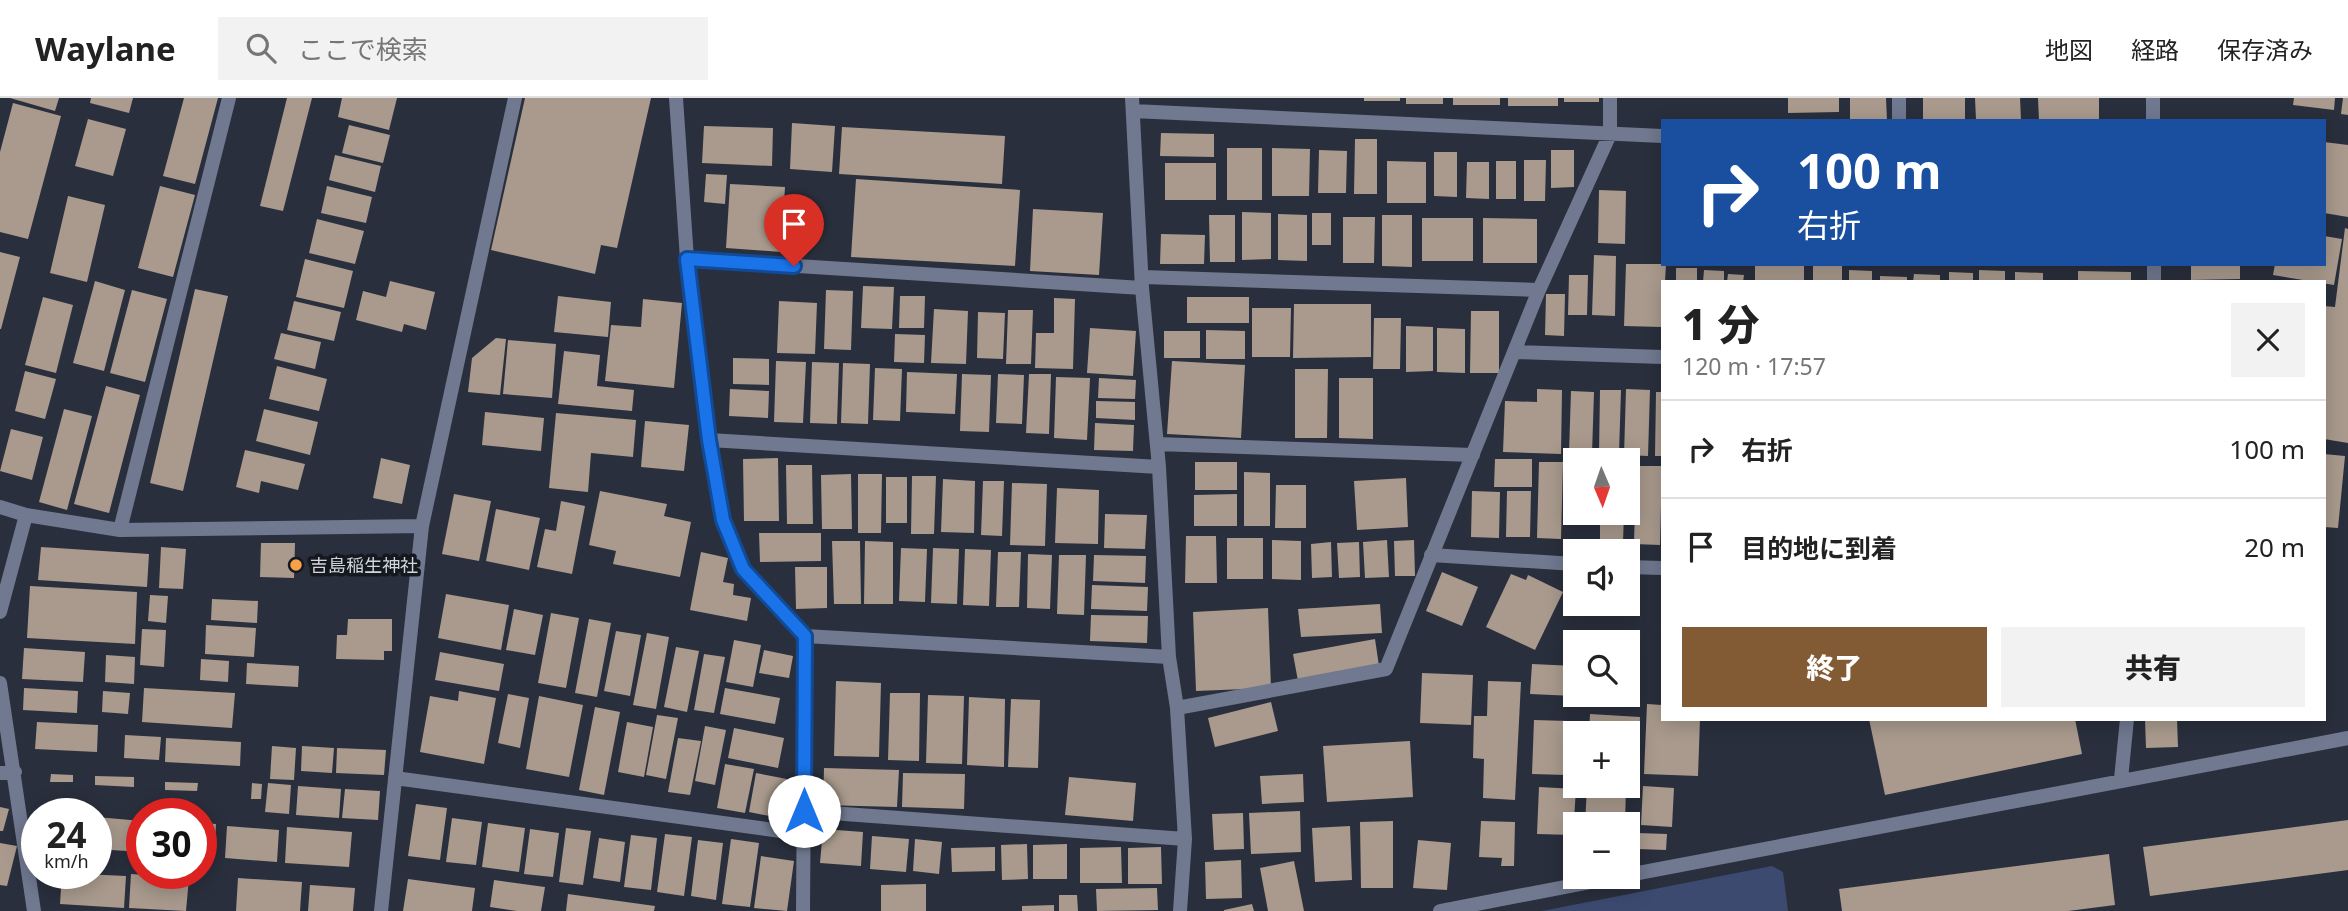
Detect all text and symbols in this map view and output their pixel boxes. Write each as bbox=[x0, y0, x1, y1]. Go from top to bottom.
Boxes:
search box bbox=[218, 17, 708, 80]
text: Waylane bbox=[35, 26, 176, 71]
icon: search bbox=[242, 29, 280, 67]
text: ここで検索 bbox=[298, 31, 428, 67]
text: 地図 bbox=[2045, 33, 2093, 66]
text: 経路 bbox=[2131, 33, 2179, 66]
text: 保存済み bbox=[2217, 33, 2313, 66]
text: 100 m bbox=[1797, 137, 1942, 203]
icon: right bbox=[1682, 147, 1773, 238]
pin bbox=[764, 194, 824, 266]
text: 右折 bbox=[1797, 203, 1861, 246]
icon: arrive bbox=[775, 205, 813, 243]
text: 1 分 bbox=[1682, 295, 1759, 352]
button: close bbox=[2231, 303, 2305, 377]
text: 120 m · 17:57 bbox=[1682, 350, 1826, 382]
icon: right bbox=[1682, 430, 1720, 468]
text: 100 m bbox=[2229, 431, 2305, 467]
text: 右折 bbox=[1741, 432, 1793, 468]
north arrow bbox=[1563, 448, 1640, 525]
map controls bbox=[1563, 448, 1640, 889]
icon: arrive bbox=[1682, 528, 1720, 566]
text: 20 m bbox=[2244, 529, 2305, 565]
text: 目的地に到着 bbox=[1741, 530, 1897, 566]
button: sound bbox=[1563, 539, 1640, 616]
place label: 吉島稲生神社 bbox=[310, 553, 418, 577]
marker: 吉島稲生神社 bbox=[288, 557, 304, 573]
button: 終了 bbox=[1682, 627, 1987, 707]
button: 共有 bbox=[2001, 627, 2305, 707]
button: search bbox=[1563, 630, 1640, 707]
button: + bbox=[1563, 721, 1640, 798]
position arrow bbox=[767, 774, 841, 848]
speed limit sign: 30 bbox=[126, 798, 217, 889]
text: 24 bbox=[46, 811, 87, 858]
button: − bbox=[1563, 812, 1640, 889]
text: km/h bbox=[44, 849, 89, 873]

